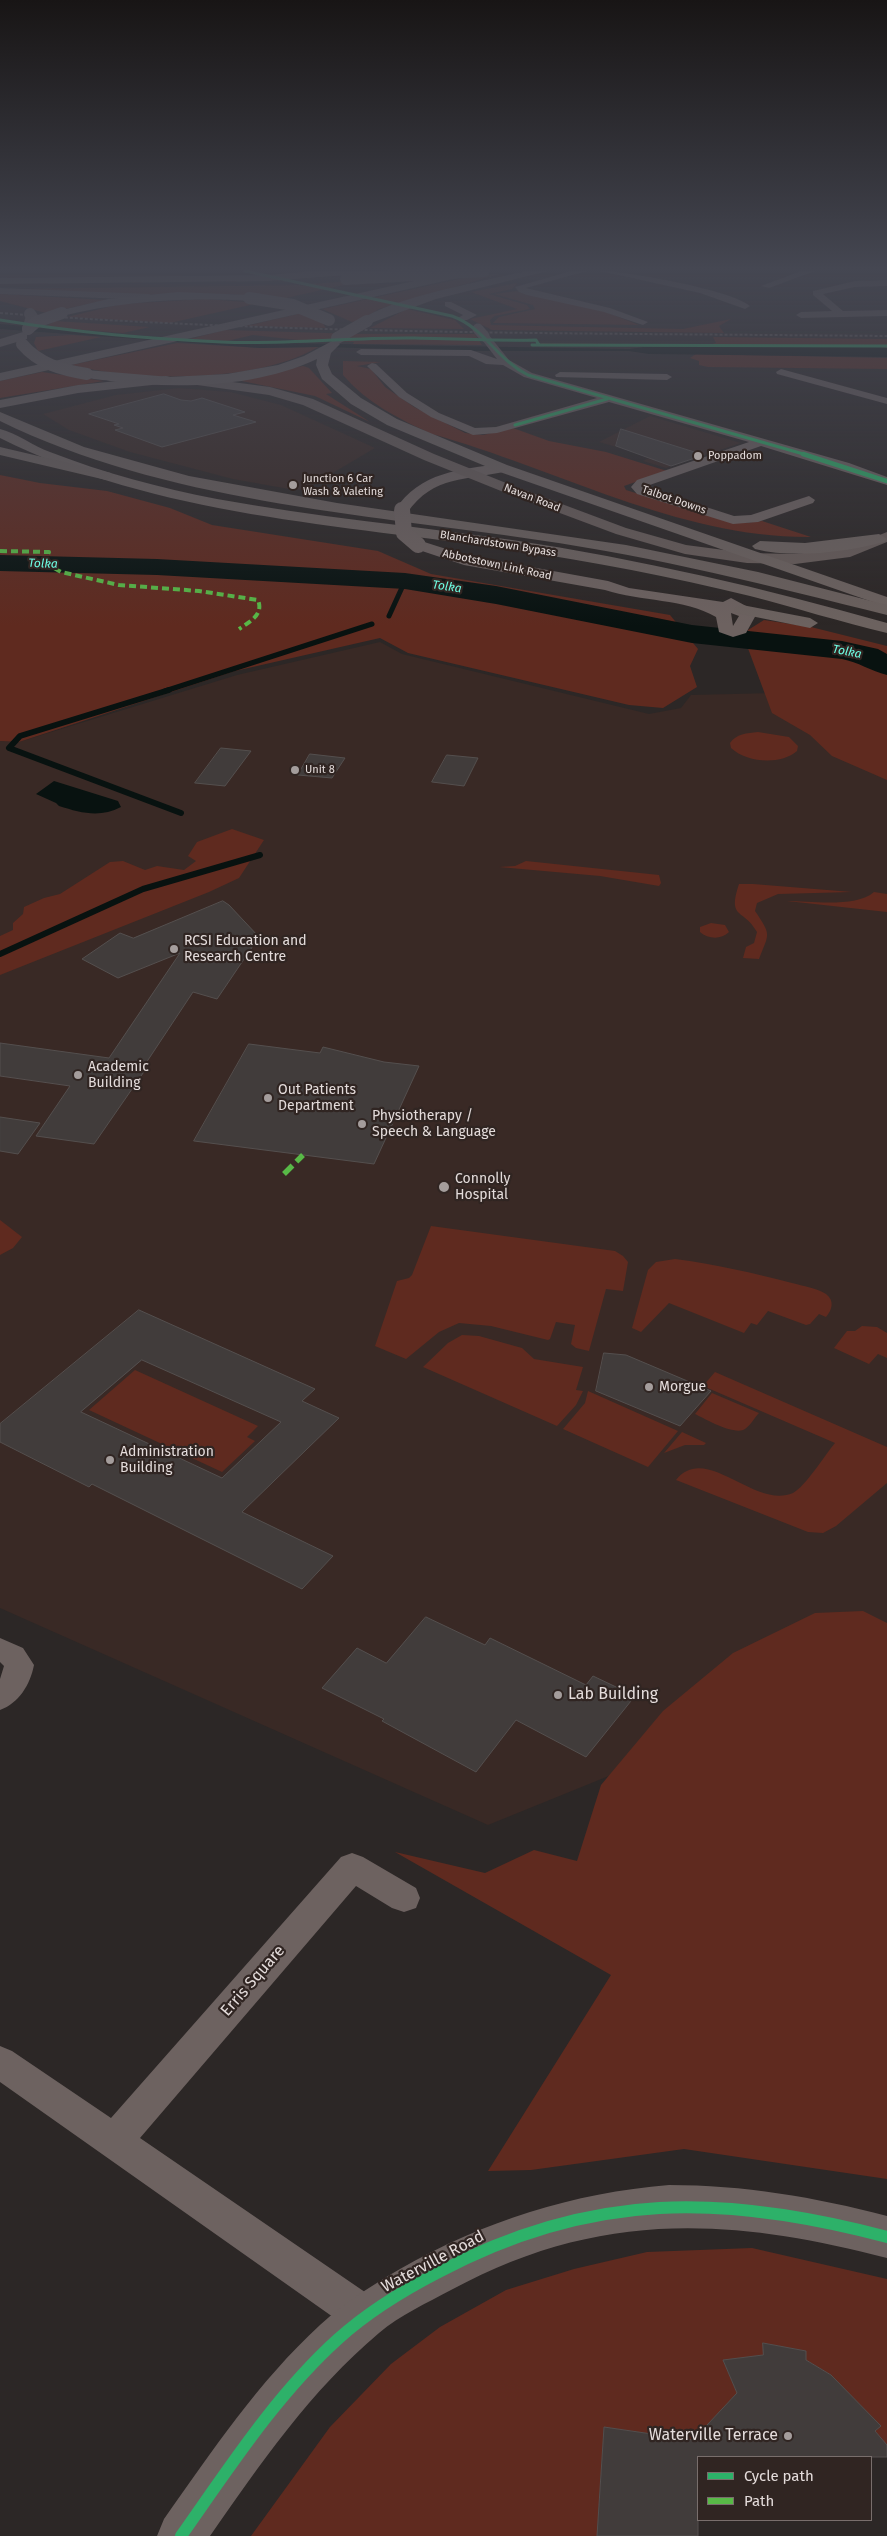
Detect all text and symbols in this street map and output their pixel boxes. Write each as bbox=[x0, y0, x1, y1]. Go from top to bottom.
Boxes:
place label: Poppadom bbox=[708, 449, 762, 463]
marker: Poppadom bbox=[692, 450, 704, 462]
place label: Junction 6 Car Wash & Valeting bbox=[303, 472, 383, 498]
marker: Junction 6 Car Wash & Valeting bbox=[287, 479, 299, 491]
street label: Navan Road bbox=[502, 481, 562, 515]
street label: Talbot Downs bbox=[640, 483, 708, 517]
street label: Blanchardstown Bypass bbox=[439, 528, 557, 560]
street label: Abbotstown Link Road bbox=[441, 547, 553, 583]
water label: Tolka bbox=[28, 556, 58, 572]
water label: Tolka bbox=[432, 578, 462, 596]
water label: Tolka bbox=[831, 642, 863, 662]
place label: Unit 8 bbox=[305, 763, 335, 777]
marker: Unit 8 bbox=[289, 764, 301, 776]
place label: RCSI Education and Research Centre bbox=[184, 933, 307, 966]
marker: RCSI Education and Research Centre bbox=[168, 943, 180, 955]
place label: Academic Building bbox=[88, 1059, 149, 1092]
marker: Academic Building bbox=[72, 1069, 84, 1081]
place label: Out Patients Department bbox=[278, 1082, 356, 1114]
marker: Out Patients Department bbox=[262, 1092, 274, 1104]
place label: Physiotherapy / Speech & Language bbox=[372, 1108, 496, 1140]
marker: Physiotherapy / Speech & Language bbox=[356, 1118, 368, 1130]
place label: Connolly Hospital bbox=[455, 1171, 510, 1204]
marker: Connolly Hospital bbox=[437, 1180, 451, 1194]
place label: Morgue bbox=[659, 1379, 706, 1395]
marker: Morgue bbox=[643, 1381, 655, 1393]
place label: Administration Building bbox=[120, 1444, 214, 1476]
marker: Administration Building bbox=[104, 1454, 116, 1466]
place label: Lab Building bbox=[568, 1685, 658, 1705]
marker: Lab Building bbox=[552, 1689, 564, 1701]
street label: Erris Square bbox=[217, 1942, 289, 2020]
street label: Waterville Road bbox=[378, 2227, 488, 2297]
place label: Waterville Terrace bbox=[649, 2426, 778, 2446]
marker: Waterville Terrace bbox=[782, 2430, 794, 2442]
legend bbox=[697, 2456, 872, 2521]
text: Cycle path bbox=[744, 2467, 814, 2485]
text: Path bbox=[744, 2492, 774, 2510]

